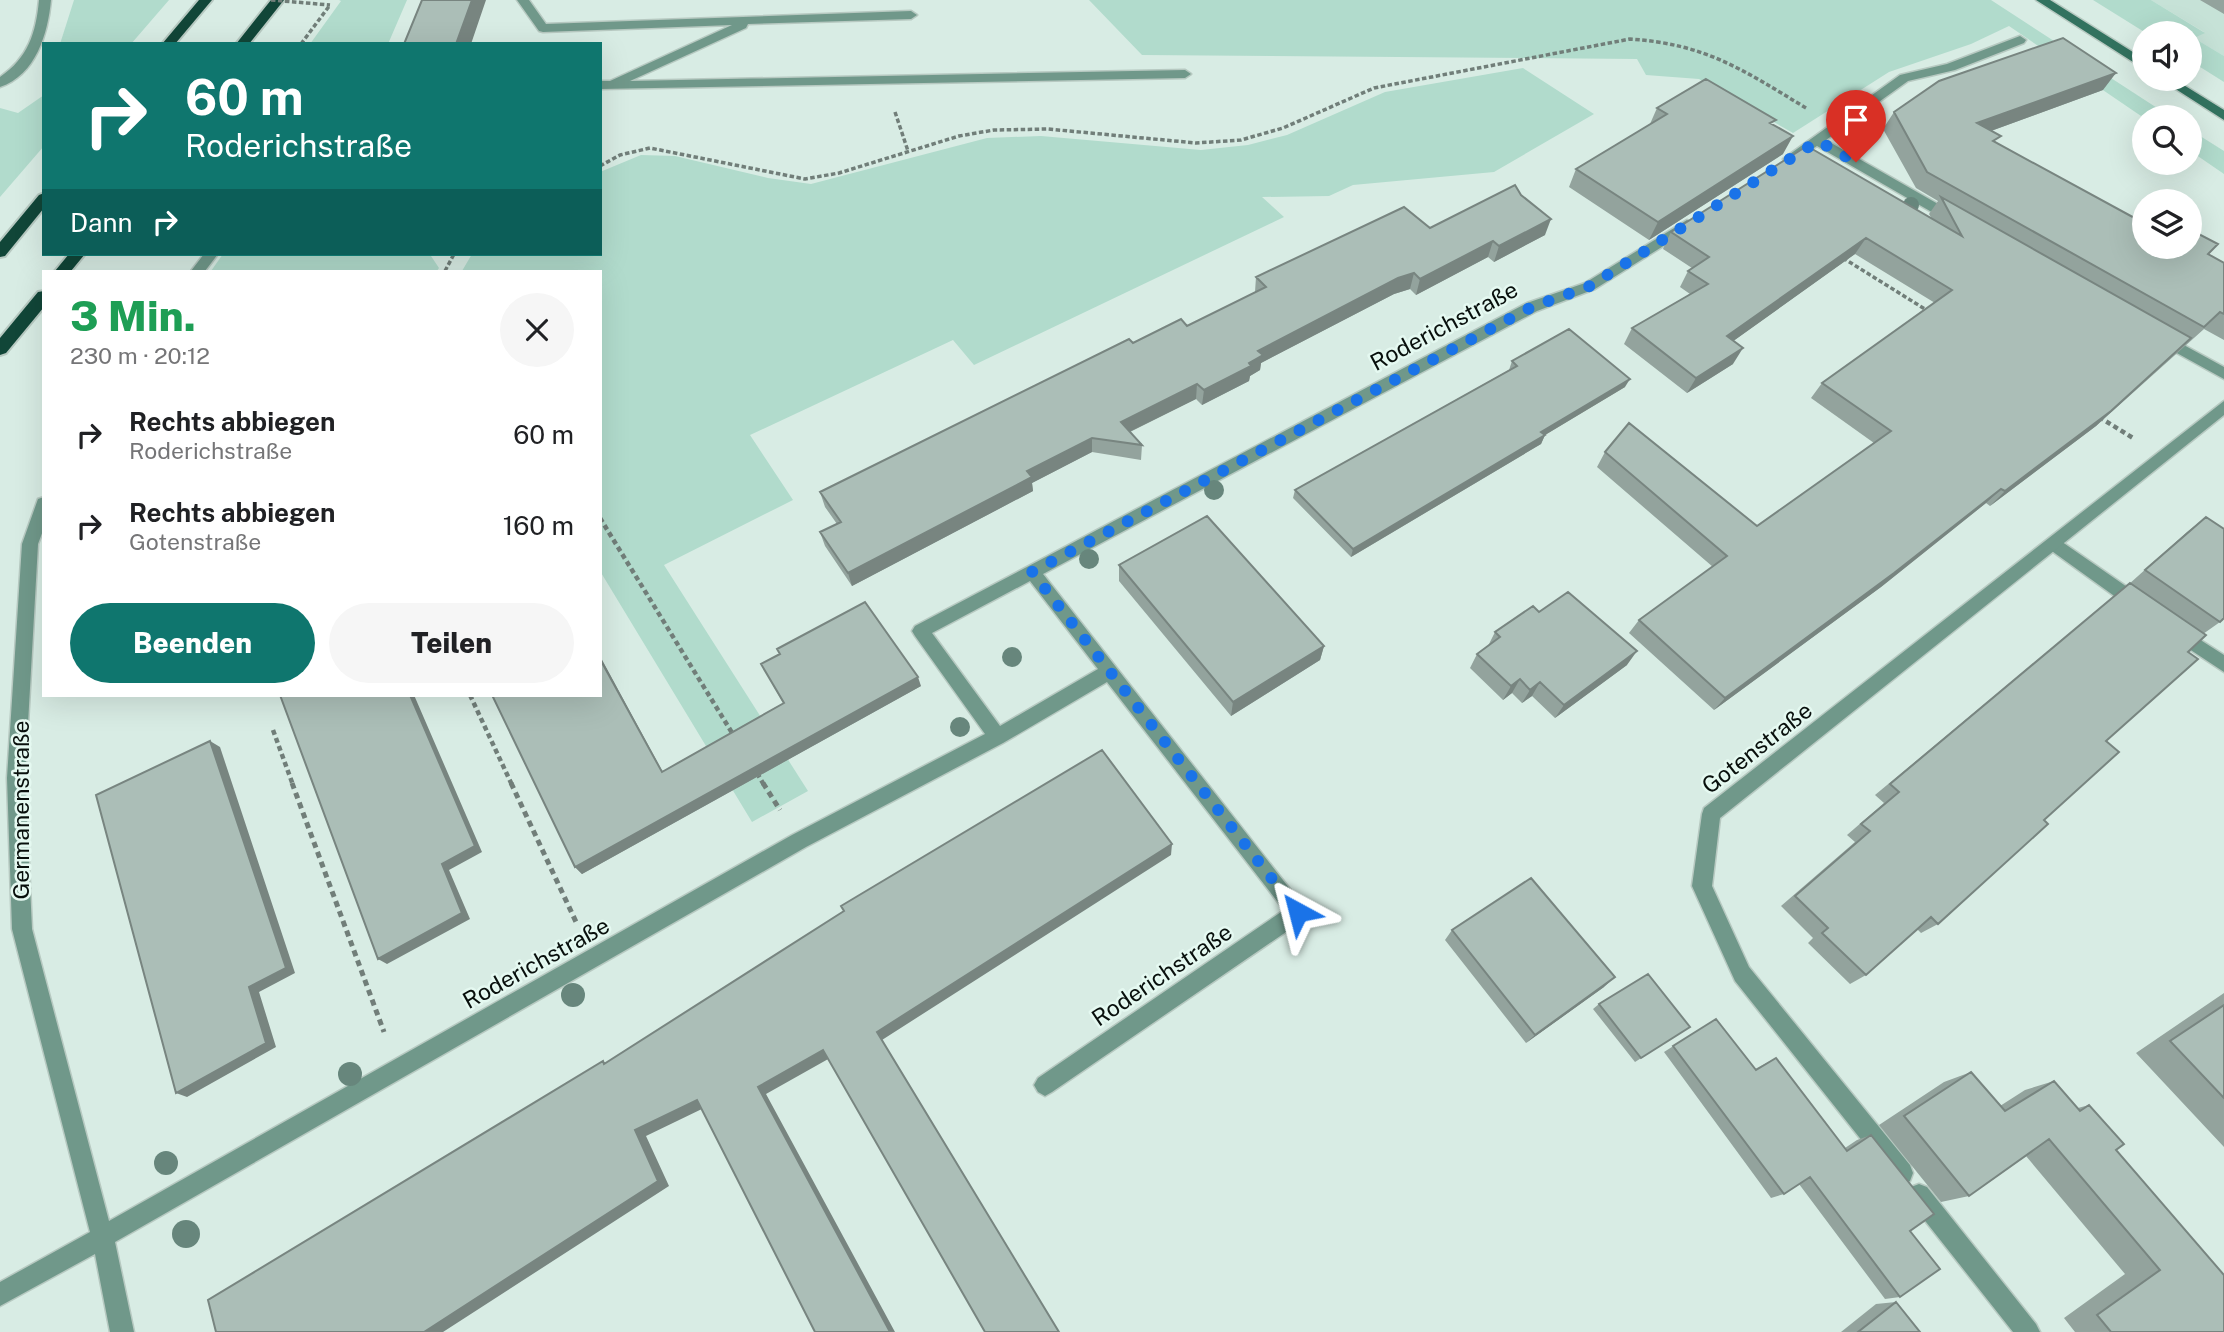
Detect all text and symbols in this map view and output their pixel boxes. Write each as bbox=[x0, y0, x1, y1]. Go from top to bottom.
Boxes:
map controls bbox=[2132, 21, 2202, 259]
button: sound bbox=[2132, 21, 2202, 91]
text: 60 m bbox=[185, 68, 304, 126]
icon: right bbox=[70, 70, 161, 161]
pin bbox=[1826, 90, 1886, 162]
icon: arrive bbox=[1837, 101, 1875, 139]
button: search bbox=[2132, 105, 2202, 175]
text: Roderichstraße bbox=[185, 127, 412, 164]
button: layers bbox=[2132, 189, 2202, 259]
icon: right bbox=[146, 203, 184, 241]
text: Dann bbox=[70, 207, 132, 238]
street label: Roderichstraße bbox=[1365, 275, 1522, 376]
text: 3 Min. bbox=[70, 291, 196, 340]
button: close bbox=[500, 293, 574, 367]
text: 230 m · 20:12 bbox=[70, 342, 210, 369]
text: Rechts abbiegen bbox=[129, 406, 335, 437]
icon: right bbox=[70, 416, 108, 454]
text: 60 m bbox=[513, 419, 574, 450]
text: Roderichstraße bbox=[129, 437, 292, 464]
text: Rechts abbiegen bbox=[129, 497, 335, 528]
icon: right bbox=[70, 507, 108, 545]
text: 160 m bbox=[503, 510, 574, 541]
text: Gotenstraße bbox=[129, 528, 261, 555]
button: Beenden bbox=[70, 603, 315, 683]
button: Teilen bbox=[329, 603, 574, 683]
street label: Gotenstraße bbox=[1696, 696, 1817, 799]
street label: Germanenstraße bbox=[7, 720, 34, 900]
position arrow bbox=[1261, 875, 1335, 949]
street label: Roderichstraße bbox=[458, 911, 614, 1014]
street label: Roderichstraße bbox=[1086, 918, 1237, 1031]

